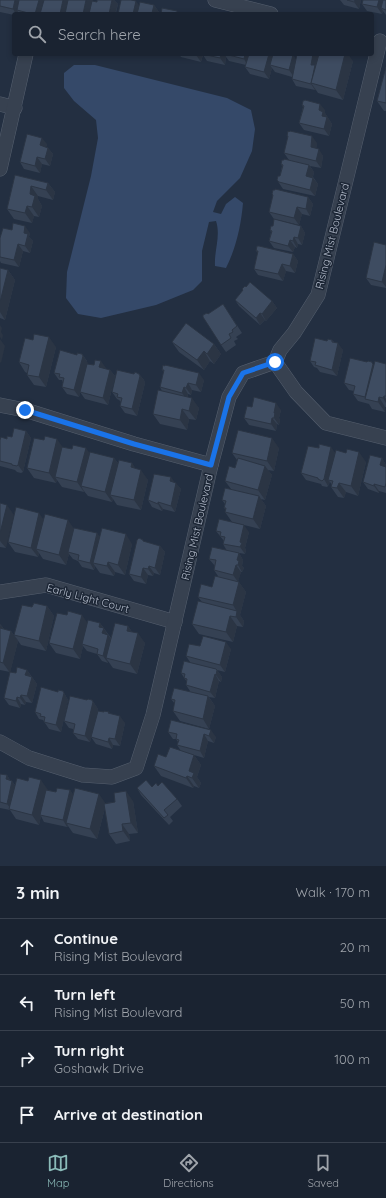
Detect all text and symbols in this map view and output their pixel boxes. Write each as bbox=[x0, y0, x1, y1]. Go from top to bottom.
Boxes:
search box bbox=[12, 12, 374, 56]
icon: search bbox=[26, 23, 48, 45]
text: Search here bbox=[58, 25, 141, 44]
street label: Rising Mist Boulevard bbox=[312, 182, 352, 290]
route start bbox=[266, 353, 284, 371]
route end bbox=[16, 401, 34, 419]
street label: Rising Mist Boulevard bbox=[178, 473, 216, 581]
street label: Early Light Court bbox=[45, 580, 131, 616]
text: 3 min bbox=[16, 882, 60, 903]
text: Walk · 170 m bbox=[295, 884, 370, 900]
text: Continue bbox=[54, 929, 118, 948]
icon: ahead bbox=[16, 936, 38, 958]
text: 20 m bbox=[340, 939, 370, 955]
text: Rising Mist Boulevard bbox=[54, 948, 182, 964]
text: Turn left bbox=[54, 985, 116, 1004]
icon: left bbox=[16, 992, 38, 1014]
text: 50 m bbox=[340, 995, 370, 1011]
text: Rising Mist Boulevard bbox=[54, 1004, 182, 1020]
text: Turn right bbox=[54, 1041, 125, 1060]
icon: right bbox=[16, 1048, 38, 1070]
text: 100 m bbox=[334, 1051, 370, 1067]
text: Goshawk Drive bbox=[54, 1060, 144, 1076]
icon: arrive bbox=[16, 1104, 38, 1126]
text: Arrive at destination bbox=[54, 1105, 203, 1124]
tab: Map bbox=[47, 1152, 69, 1190]
tab: Directions bbox=[163, 1152, 214, 1190]
tab: Saved bbox=[308, 1152, 339, 1190]

